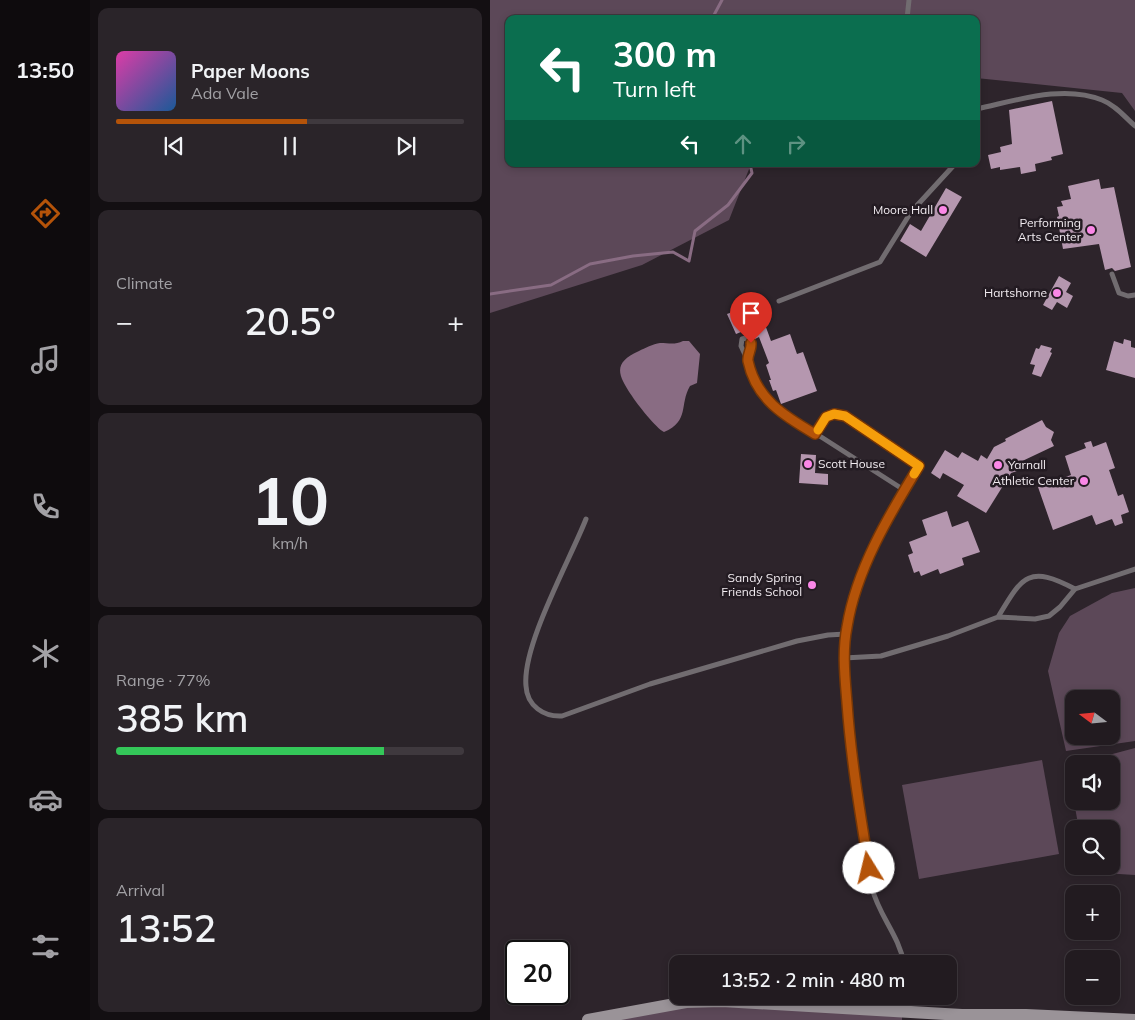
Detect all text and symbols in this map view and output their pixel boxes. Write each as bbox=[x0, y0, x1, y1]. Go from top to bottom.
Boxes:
text: 300 m bbox=[613, 32, 717, 76]
icon: left bbox=[530, 35, 595, 100]
text: 13:50 bbox=[16, 56, 74, 84]
text: Paper Moons bbox=[191, 59, 310, 83]
text: Turn left bbox=[613, 75, 696, 103]
text: Ada Vale bbox=[191, 83, 258, 103]
icon: left bbox=[676, 130, 704, 158]
icon: ahead bbox=[729, 130, 757, 158]
icon: right bbox=[782, 130, 810, 158]
icon: previous bbox=[160, 132, 188, 160]
icon: pause bbox=[276, 132, 304, 160]
icon: next bbox=[392, 132, 420, 160]
icon: directions bbox=[28, 196, 63, 231]
place label: Moore Hall bbox=[873, 202, 933, 217]
marker: Moore Hall bbox=[937, 204, 949, 216]
place label: Performing Arts Center bbox=[1018, 215, 1082, 244]
marker: Performing Arts Center bbox=[1085, 224, 1097, 236]
text: Climate bbox=[116, 273, 172, 293]
place label: Hartshorne bbox=[984, 285, 1047, 300]
marker: Hartshorne bbox=[1051, 287, 1063, 299]
pin bbox=[730, 292, 772, 343]
text: 20.5° bbox=[244, 297, 336, 345]
icon: arrive bbox=[737, 299, 765, 327]
text: − bbox=[116, 304, 133, 339]
text: + bbox=[447, 304, 464, 339]
icon: music bbox=[28, 342, 63, 377]
place label: Scott House bbox=[818, 456, 885, 471]
place label: Yarnall bbox=[1007, 457, 1046, 472]
marker: Scott House bbox=[802, 458, 814, 470]
marker: Yarnall bbox=[992, 459, 1004, 471]
text: 10 bbox=[251, 460, 329, 541]
place label: Athletic Center bbox=[992, 473, 1075, 488]
marker: Athletic Center bbox=[1078, 475, 1090, 487]
icon: phone bbox=[28, 489, 63, 524]
text: km/h bbox=[272, 533, 308, 553]
place label: Sandy Spring Friends School bbox=[721, 570, 802, 599]
marker: Sandy Spring Friends School bbox=[806, 579, 818, 591]
icon: climate bbox=[28, 636, 63, 671]
text: Range · 77% bbox=[116, 670, 211, 690]
north arrow bbox=[1065, 690, 1120, 745]
map controls bbox=[1065, 690, 1120, 1005]
text: 385 km bbox=[116, 694, 249, 742]
button: sound bbox=[1065, 755, 1120, 810]
icon: car bbox=[28, 782, 63, 817]
button: search bbox=[1065, 820, 1120, 875]
position arrow bbox=[842, 841, 894, 893]
text: Arrival bbox=[116, 880, 165, 900]
button: + bbox=[1065, 885, 1120, 940]
text: 13:52 bbox=[116, 904, 216, 952]
icon: filters bbox=[28, 929, 63, 964]
speed limit sign: 20 bbox=[505, 940, 570, 1005]
button: − bbox=[1065, 950, 1120, 1005]
text: 13:52 · 2 min · 480 m bbox=[720, 968, 906, 992]

